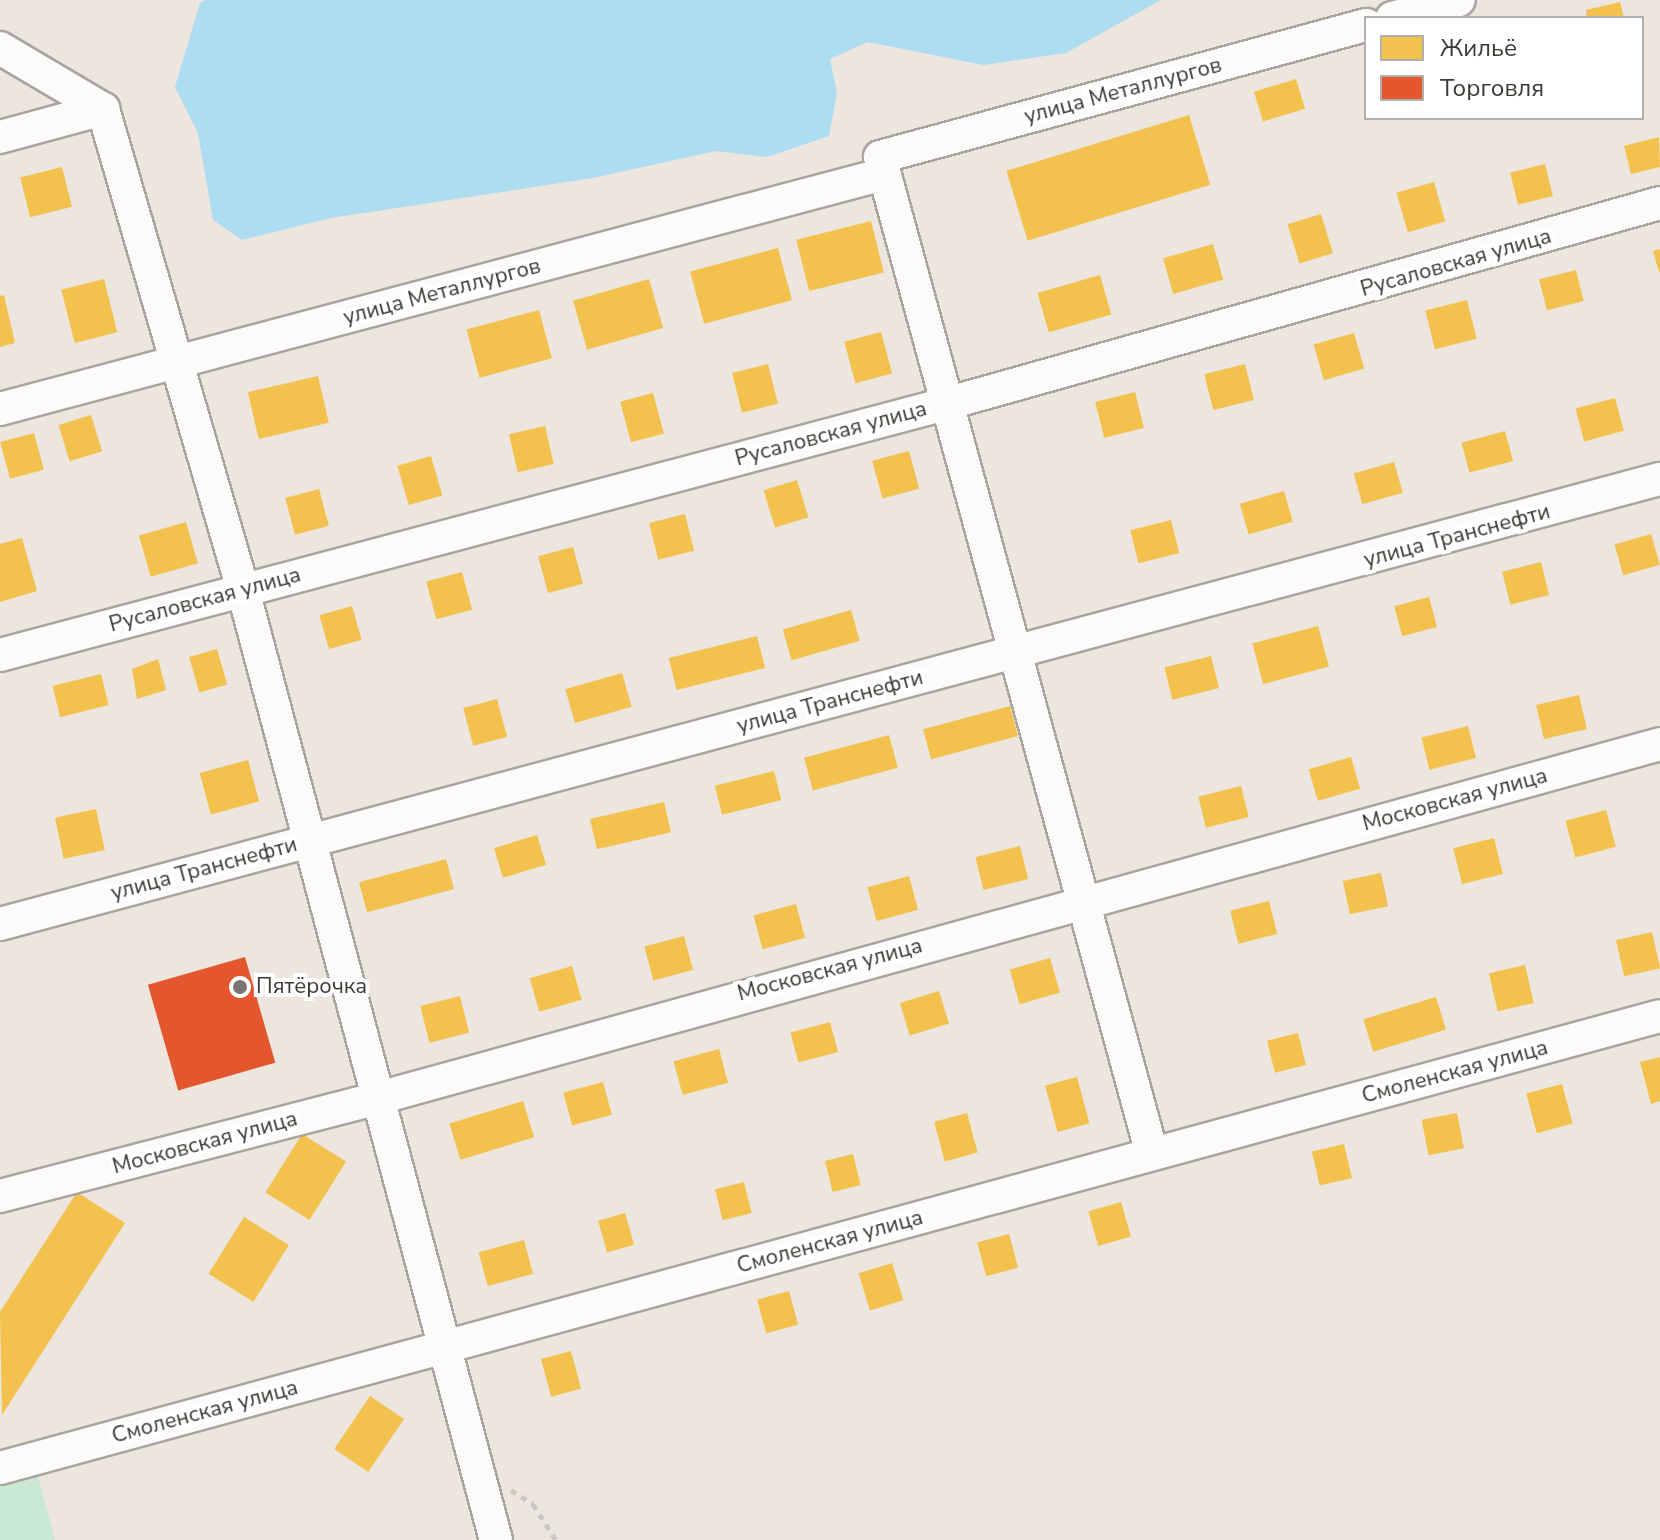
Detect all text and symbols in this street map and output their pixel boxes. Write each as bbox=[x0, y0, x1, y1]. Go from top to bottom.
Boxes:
legend bbox=[1364, 16, 1644, 120]
text: Жильё bbox=[1440, 32, 1517, 64]
street label: улица Металлургов bbox=[1021, 52, 1225, 130]
text: Торговля bbox=[1440, 72, 1544, 104]
street label: Русаловская улица bbox=[1357, 223, 1555, 303]
street label: улица Металлургов bbox=[340, 253, 544, 331]
street label: Русаловская улица bbox=[732, 396, 930, 472]
street label: улица Транснефти bbox=[1361, 498, 1553, 574]
street label: Русаловская улица bbox=[106, 562, 304, 638]
street label: улица Транснефти bbox=[734, 664, 926, 740]
street label: Московская улица bbox=[1360, 763, 1550, 837]
street label: улица Транснефти bbox=[108, 831, 300, 907]
street label: Московская улица bbox=[735, 933, 925, 1007]
place label: Пятёрочка bbox=[256, 974, 367, 1000]
marker: Пятёрочка bbox=[231, 978, 249, 996]
street label: Смоленская улица bbox=[1359, 1034, 1551, 1110]
street label: Московская улица bbox=[110, 1106, 300, 1180]
street label: Смоленская улица bbox=[734, 1204, 926, 1280]
street label: Смоленская улица bbox=[109, 1374, 301, 1450]

